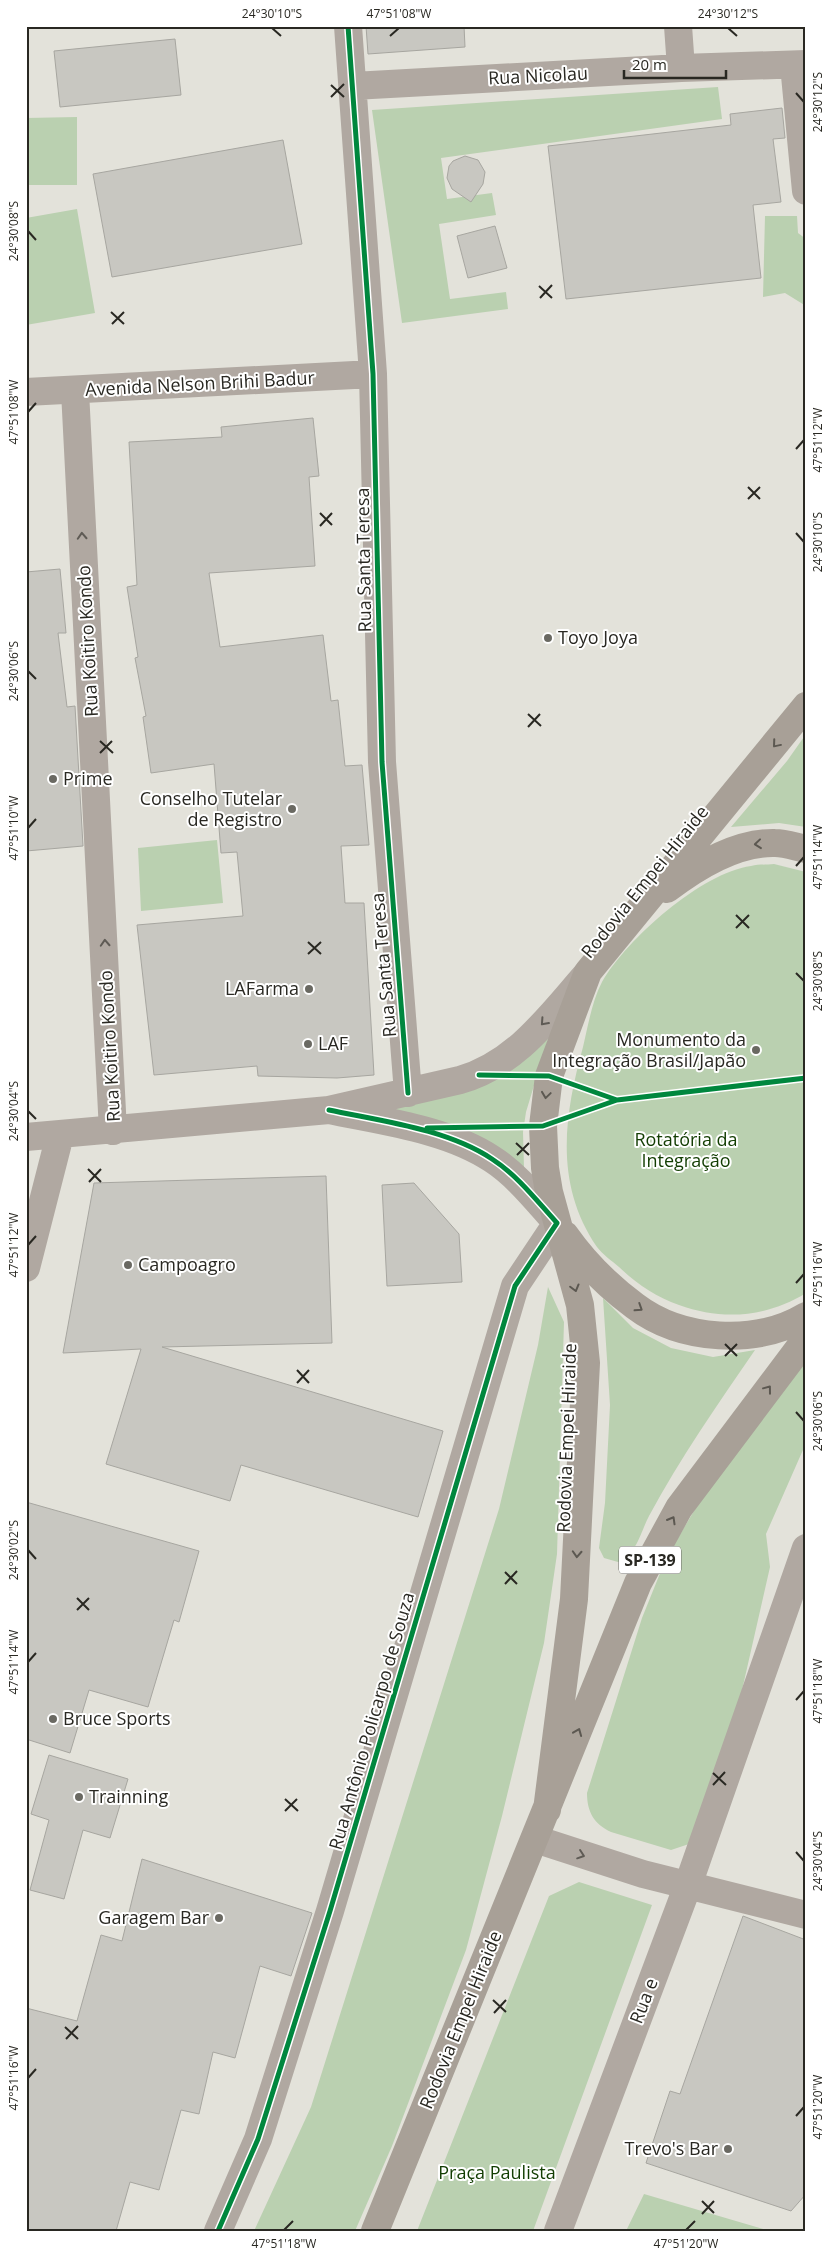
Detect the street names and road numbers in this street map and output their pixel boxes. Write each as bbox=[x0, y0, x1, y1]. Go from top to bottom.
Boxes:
street label: Rua Nicolau bbox=[487, 60, 588, 90]
street label: Avenida Nelson Brihi Badur bbox=[85, 365, 316, 401]
street label: Rua Santa Teresa bbox=[350, 487, 376, 633]
street label: Rua Koitiro Kondo bbox=[71, 565, 103, 717]
street label: Rodovia Empei Hiraide bbox=[575, 800, 713, 963]
street label: Rua Santa Teresa bbox=[365, 892, 401, 1038]
street label: Rua Koitiro Kondo bbox=[93, 970, 125, 1122]
street label: Rodovia Empei Hiraide bbox=[551, 1343, 581, 1533]
road number: SP-139 bbox=[619, 1546, 681, 1574]
street label: Rua Antônio Policarpo de Souza bbox=[323, 1589, 419, 1852]
street label: Rodovia Empei Hiraide bbox=[413, 1927, 507, 2112]
street label: Rua e bbox=[623, 1974, 663, 2027]

